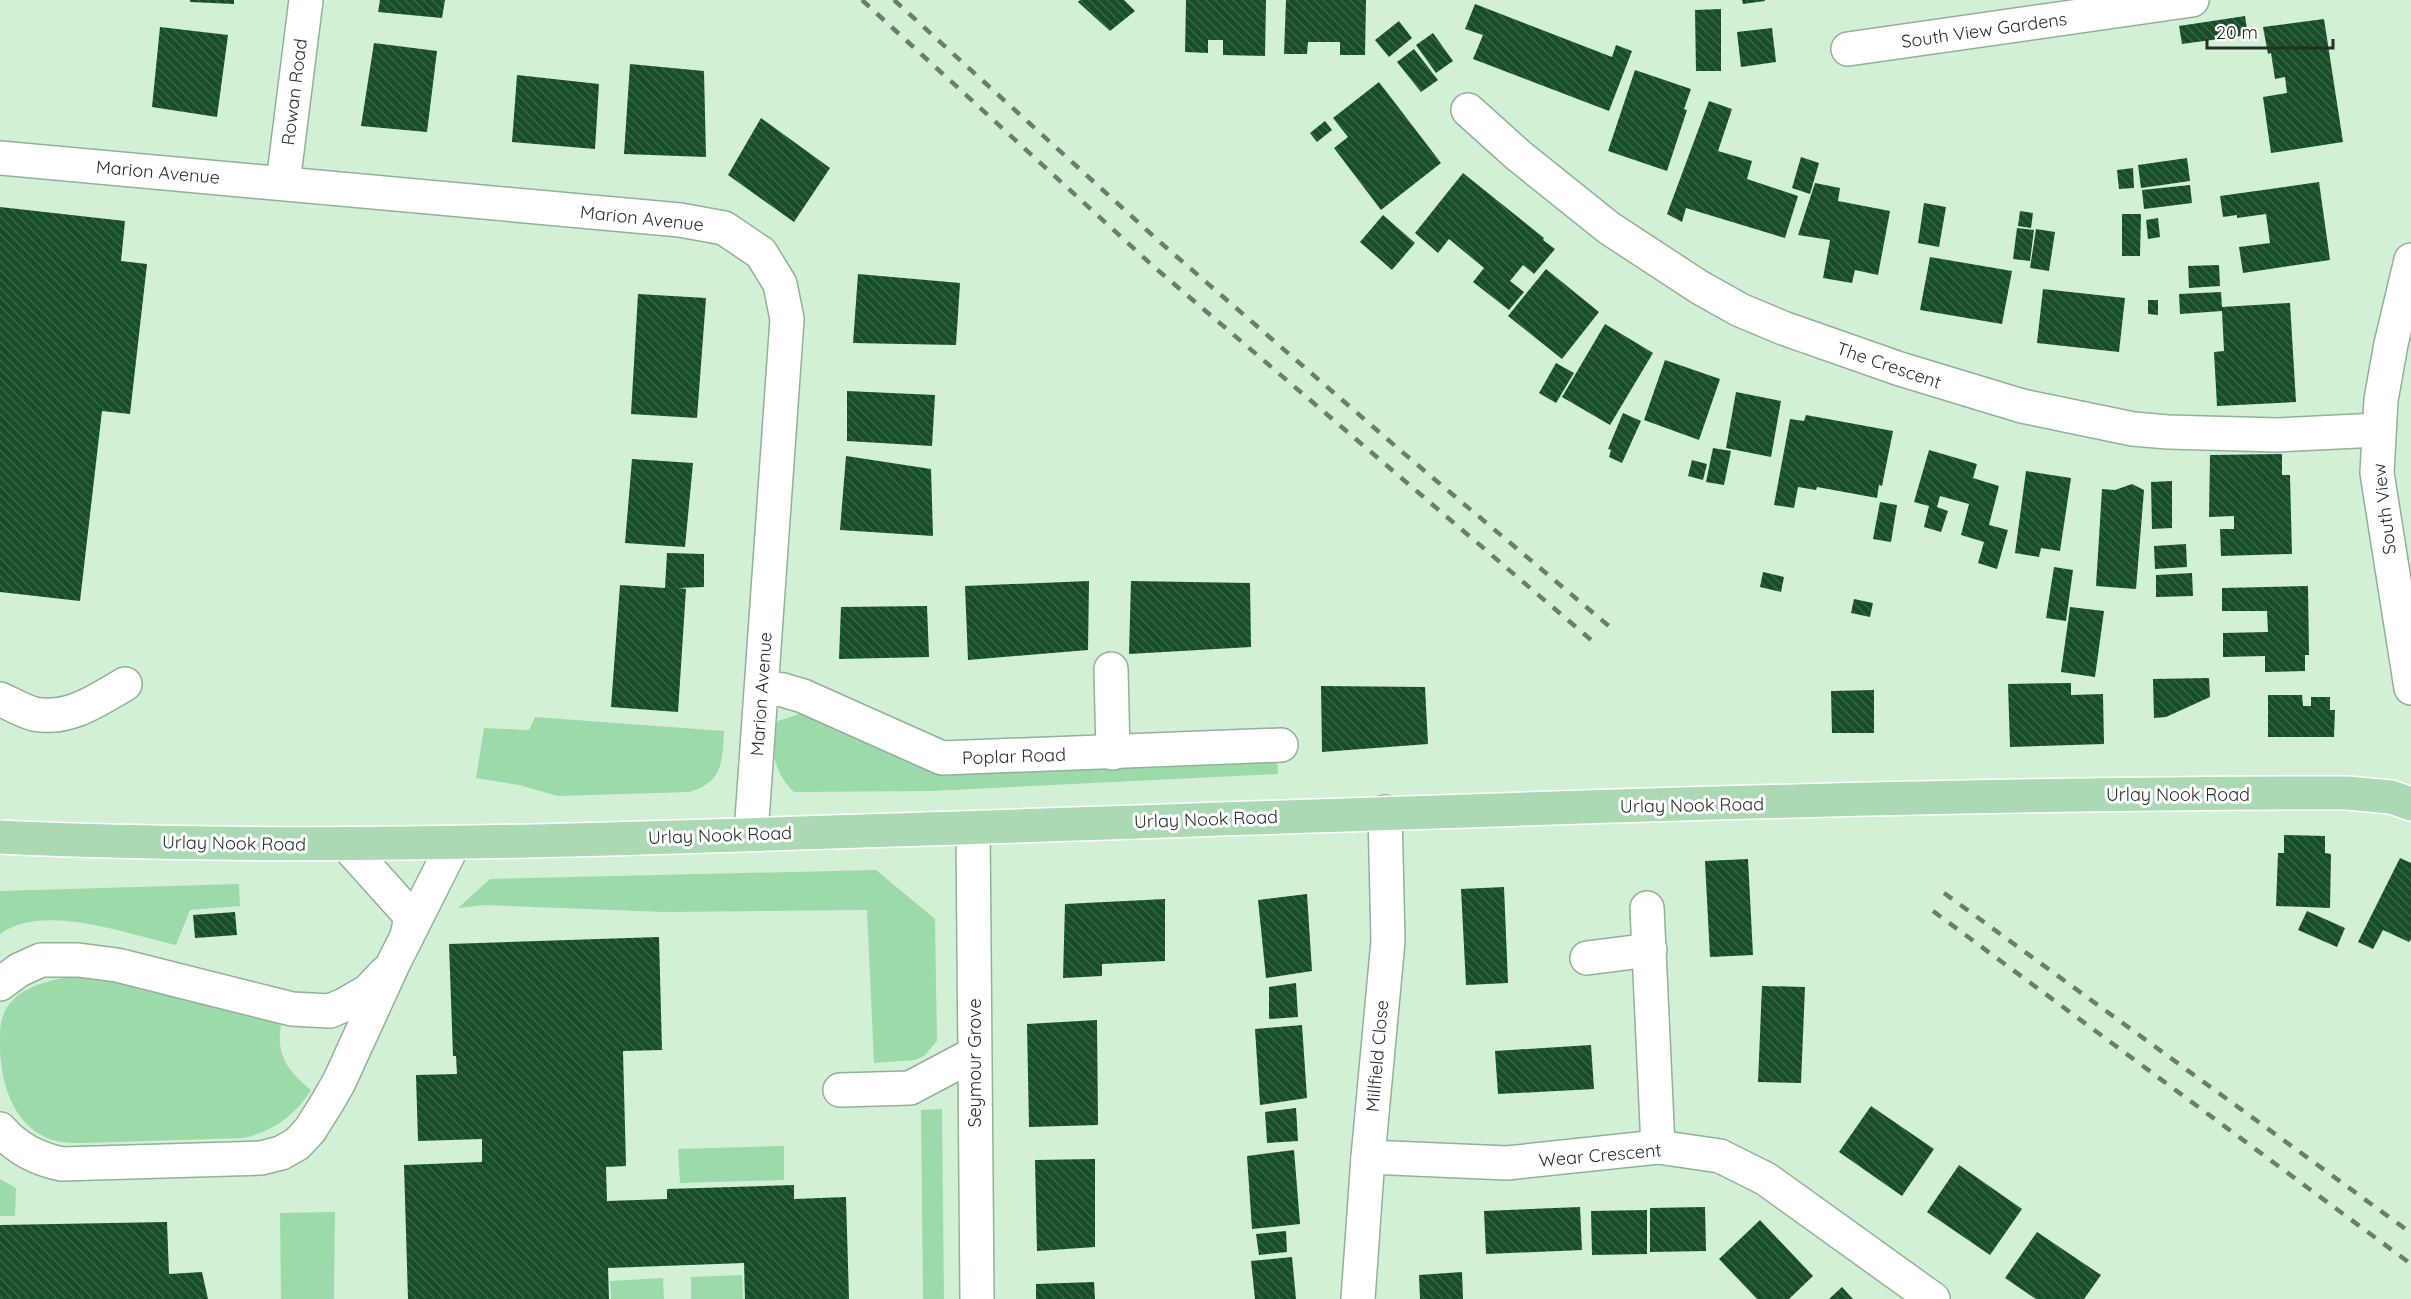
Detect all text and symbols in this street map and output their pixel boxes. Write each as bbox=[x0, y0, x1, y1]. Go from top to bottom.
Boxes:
street label: South View Gardens bbox=[1900, 7, 2068, 53]
scale bar bbox=[2207, 12, 2333, 50]
text: 20 m bbox=[2216, 21, 2258, 44]
street label: Rowan Road bbox=[276, 37, 312, 147]
street label: Marion Avenue bbox=[95, 155, 221, 189]
street label: Marion Avenue bbox=[579, 200, 705, 236]
street label: The Crescent bbox=[1834, 336, 1944, 394]
street label: South View bbox=[2367, 462, 2401, 556]
street label: Marion Avenue bbox=[745, 631, 777, 757]
street label: Poplar Road bbox=[962, 743, 1066, 769]
street label: Urlay Nook Road bbox=[2106, 783, 2250, 806]
street label: Urlay Nook Road bbox=[1620, 792, 1764, 818]
street label: Urlay Nook Road bbox=[1134, 805, 1278, 833]
street label: Urlay Nook Road bbox=[648, 821, 792, 849]
street label: Urlay Nook Road bbox=[162, 830, 306, 856]
street label: Seymour Grove bbox=[963, 998, 986, 1128]
street label: Millfield Close bbox=[1361, 999, 1393, 1113]
street label: Wear Crescent bbox=[1538, 1138, 1662, 1172]

